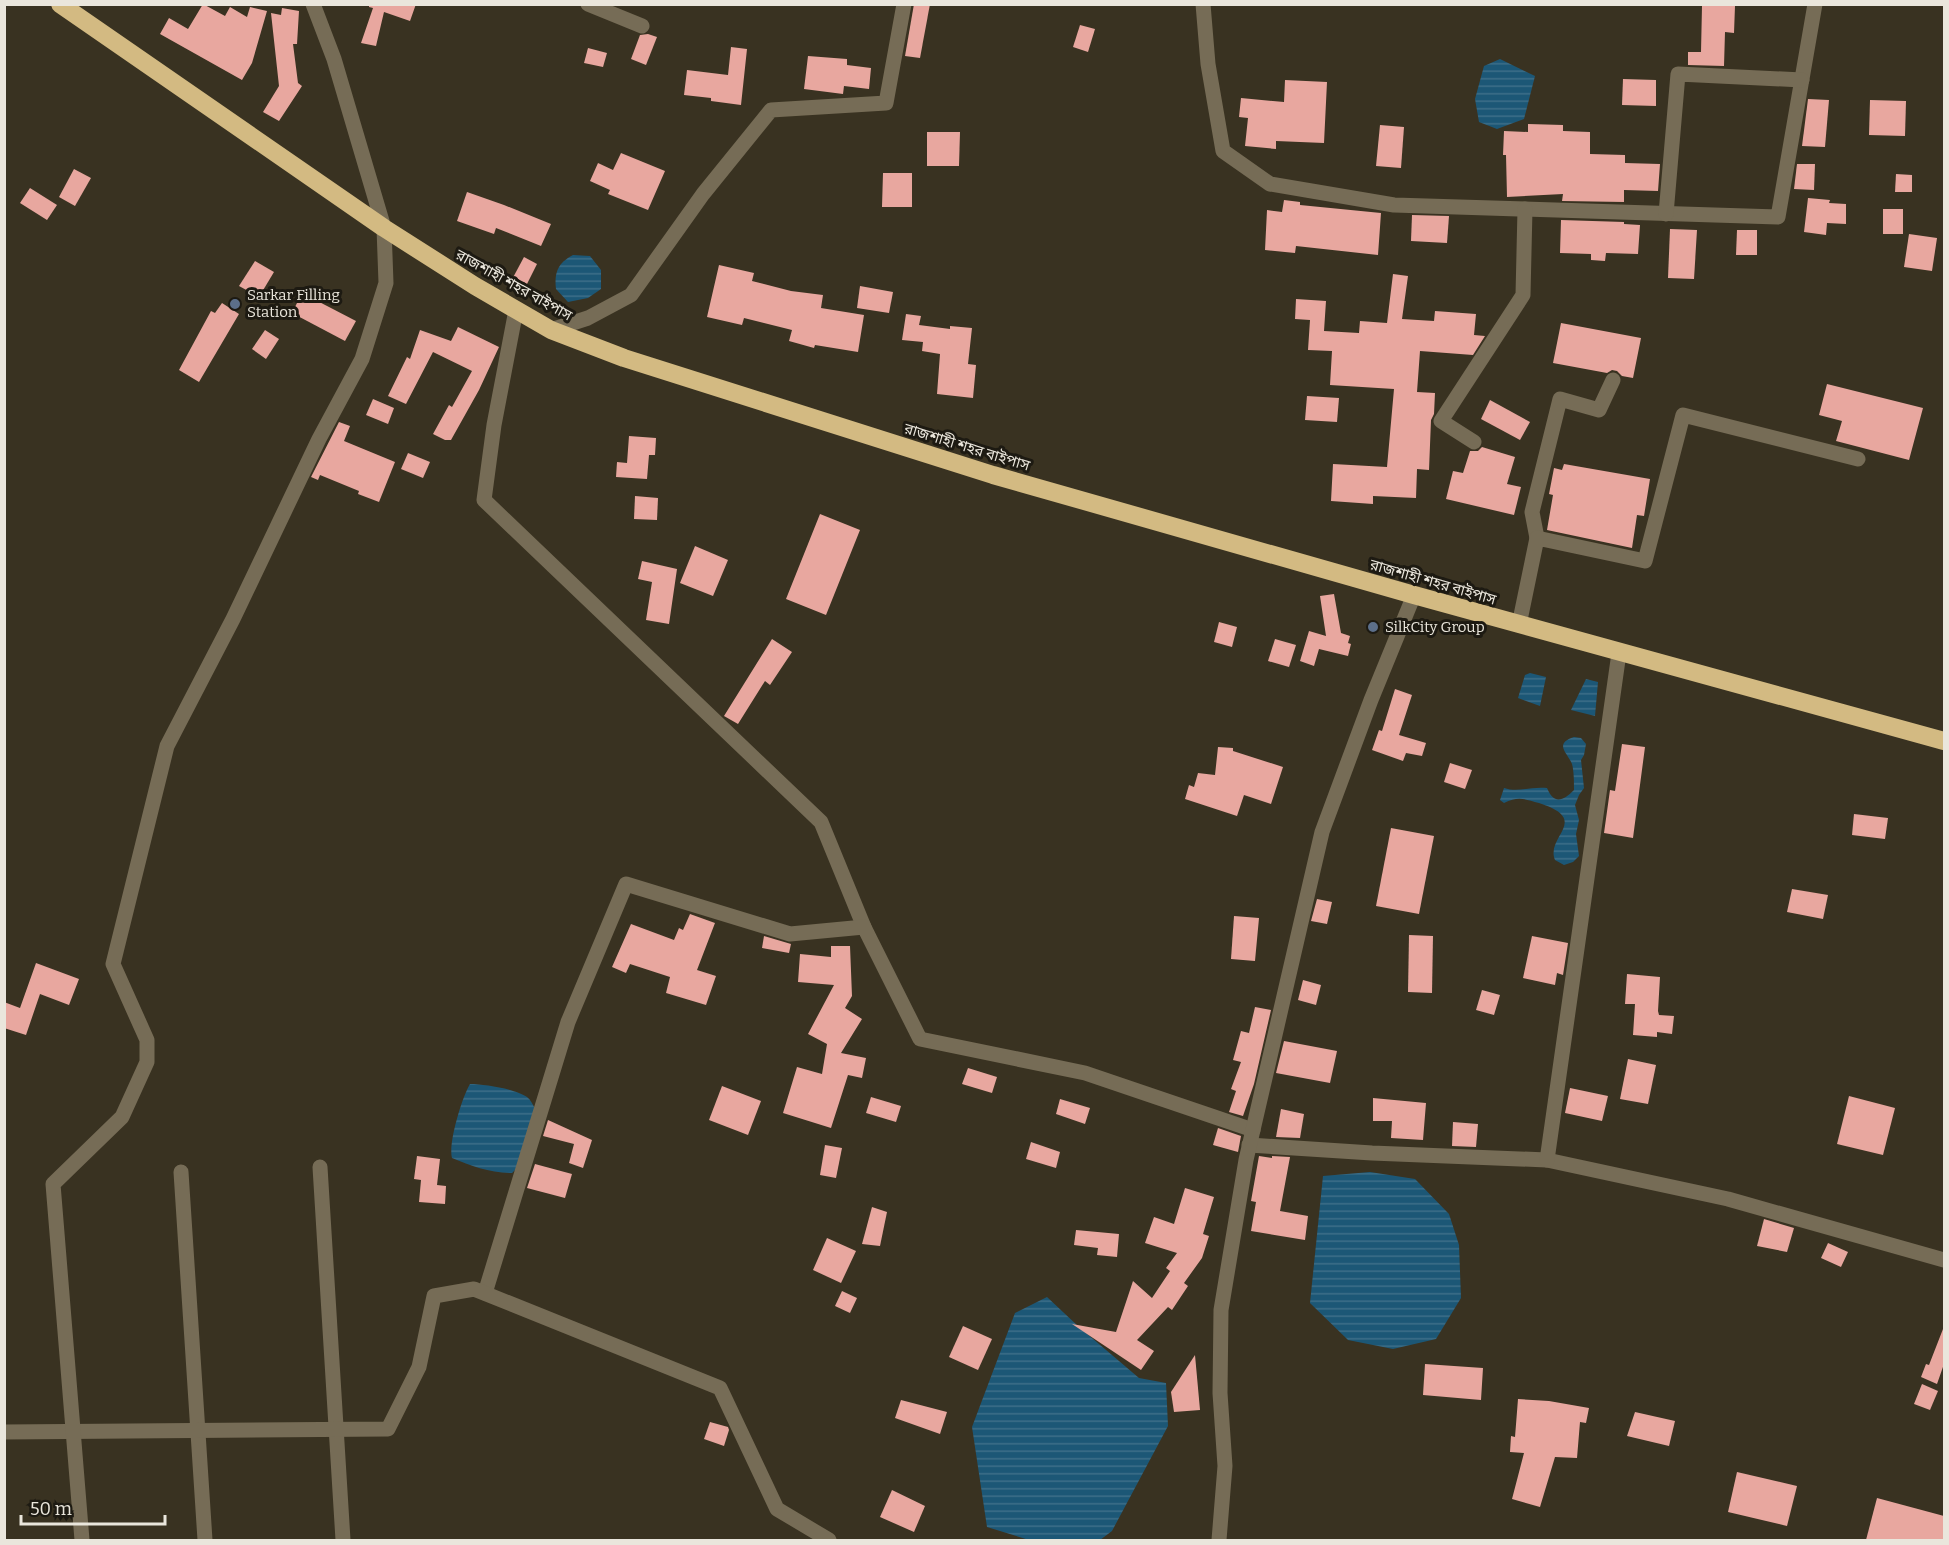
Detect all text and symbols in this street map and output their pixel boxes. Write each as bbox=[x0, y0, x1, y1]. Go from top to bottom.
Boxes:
street label: রাজশাহী শহর বাইপাস bbox=[452, 245, 576, 325]
place label: Sarkar Filling Station bbox=[247, 286, 340, 321]
marker: Sarkar Filling Station bbox=[228, 297, 242, 311]
street label: রাজশাহী শহর বাইপাস bbox=[901, 419, 1033, 475]
street label: রাজশাহী শহর বাইপাস bbox=[1367, 555, 1499, 609]
place label: SilkCity Group bbox=[1385, 618, 1485, 636]
marker: SilkCity Group bbox=[1366, 620, 1380, 634]
scale bar bbox=[21, 1488, 165, 1526]
text: 50 m bbox=[30, 1498, 72, 1520]

